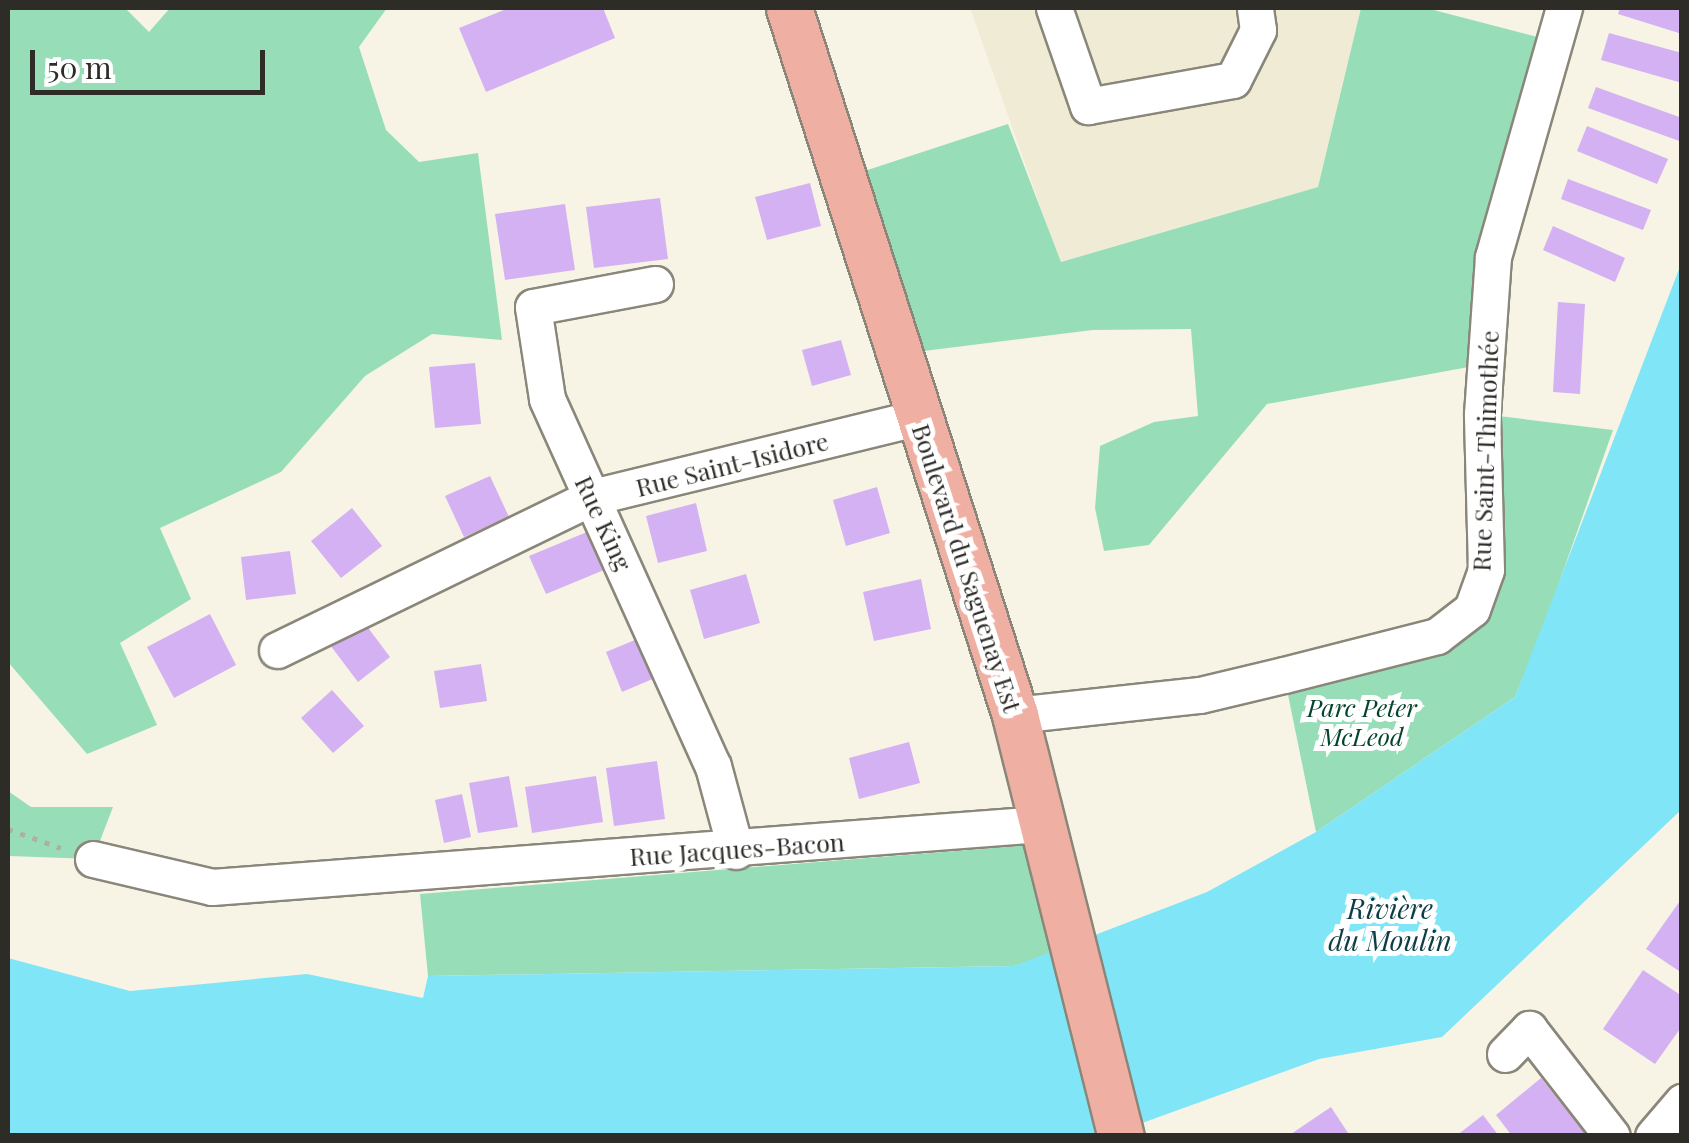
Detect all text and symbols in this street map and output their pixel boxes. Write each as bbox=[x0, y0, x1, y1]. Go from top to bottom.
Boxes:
scale bar bbox=[35, 30, 270, 92]
text: 50 m bbox=[47, 47, 112, 87]
street label: Rue Saint-Thimothée bbox=[1466, 330, 1504, 572]
street label: Boulevard du Saguenay Est bbox=[906, 420, 1028, 716]
street label: Rue Saint-Isidore bbox=[633, 426, 831, 502]
street label: Rue King bbox=[569, 471, 639, 575]
park label: Parc Peter McLeod bbox=[1307, 693, 1417, 752]
street label: Rue Jacques-Bacon bbox=[628, 827, 846, 871]
water label: Rivière du Moulin bbox=[1328, 891, 1452, 957]

